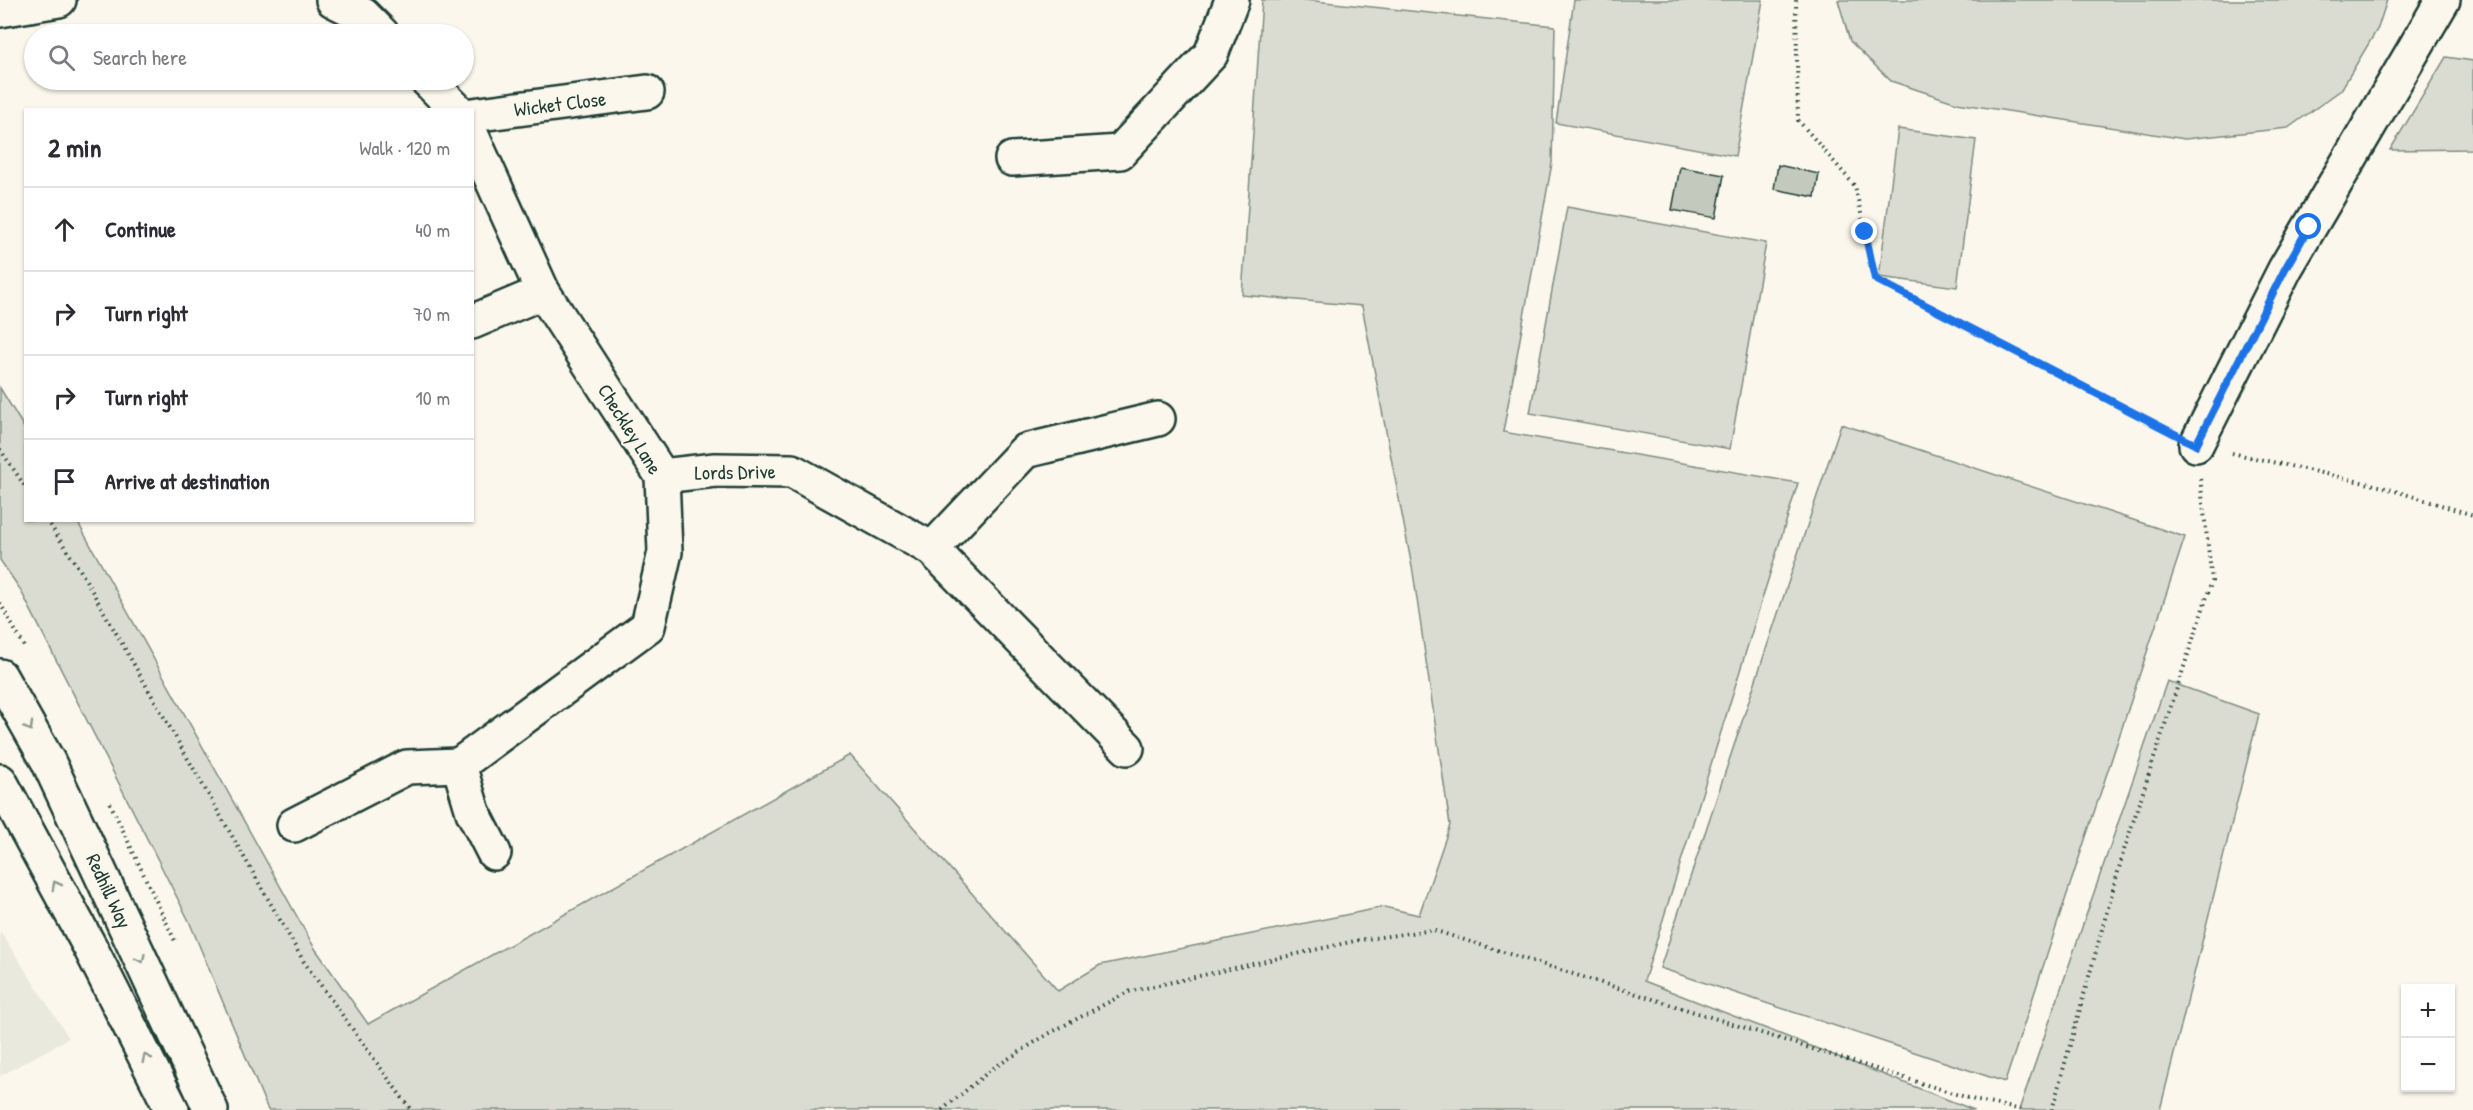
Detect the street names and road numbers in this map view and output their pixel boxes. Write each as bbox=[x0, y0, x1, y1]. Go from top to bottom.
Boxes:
street label: Wicket Close bbox=[512, 84, 607, 123]
street label: Checkley Lane bbox=[592, 378, 669, 479]
street label: Lords Drive bbox=[694, 457, 776, 486]
street label: Redhill Way bbox=[80, 849, 139, 933]

